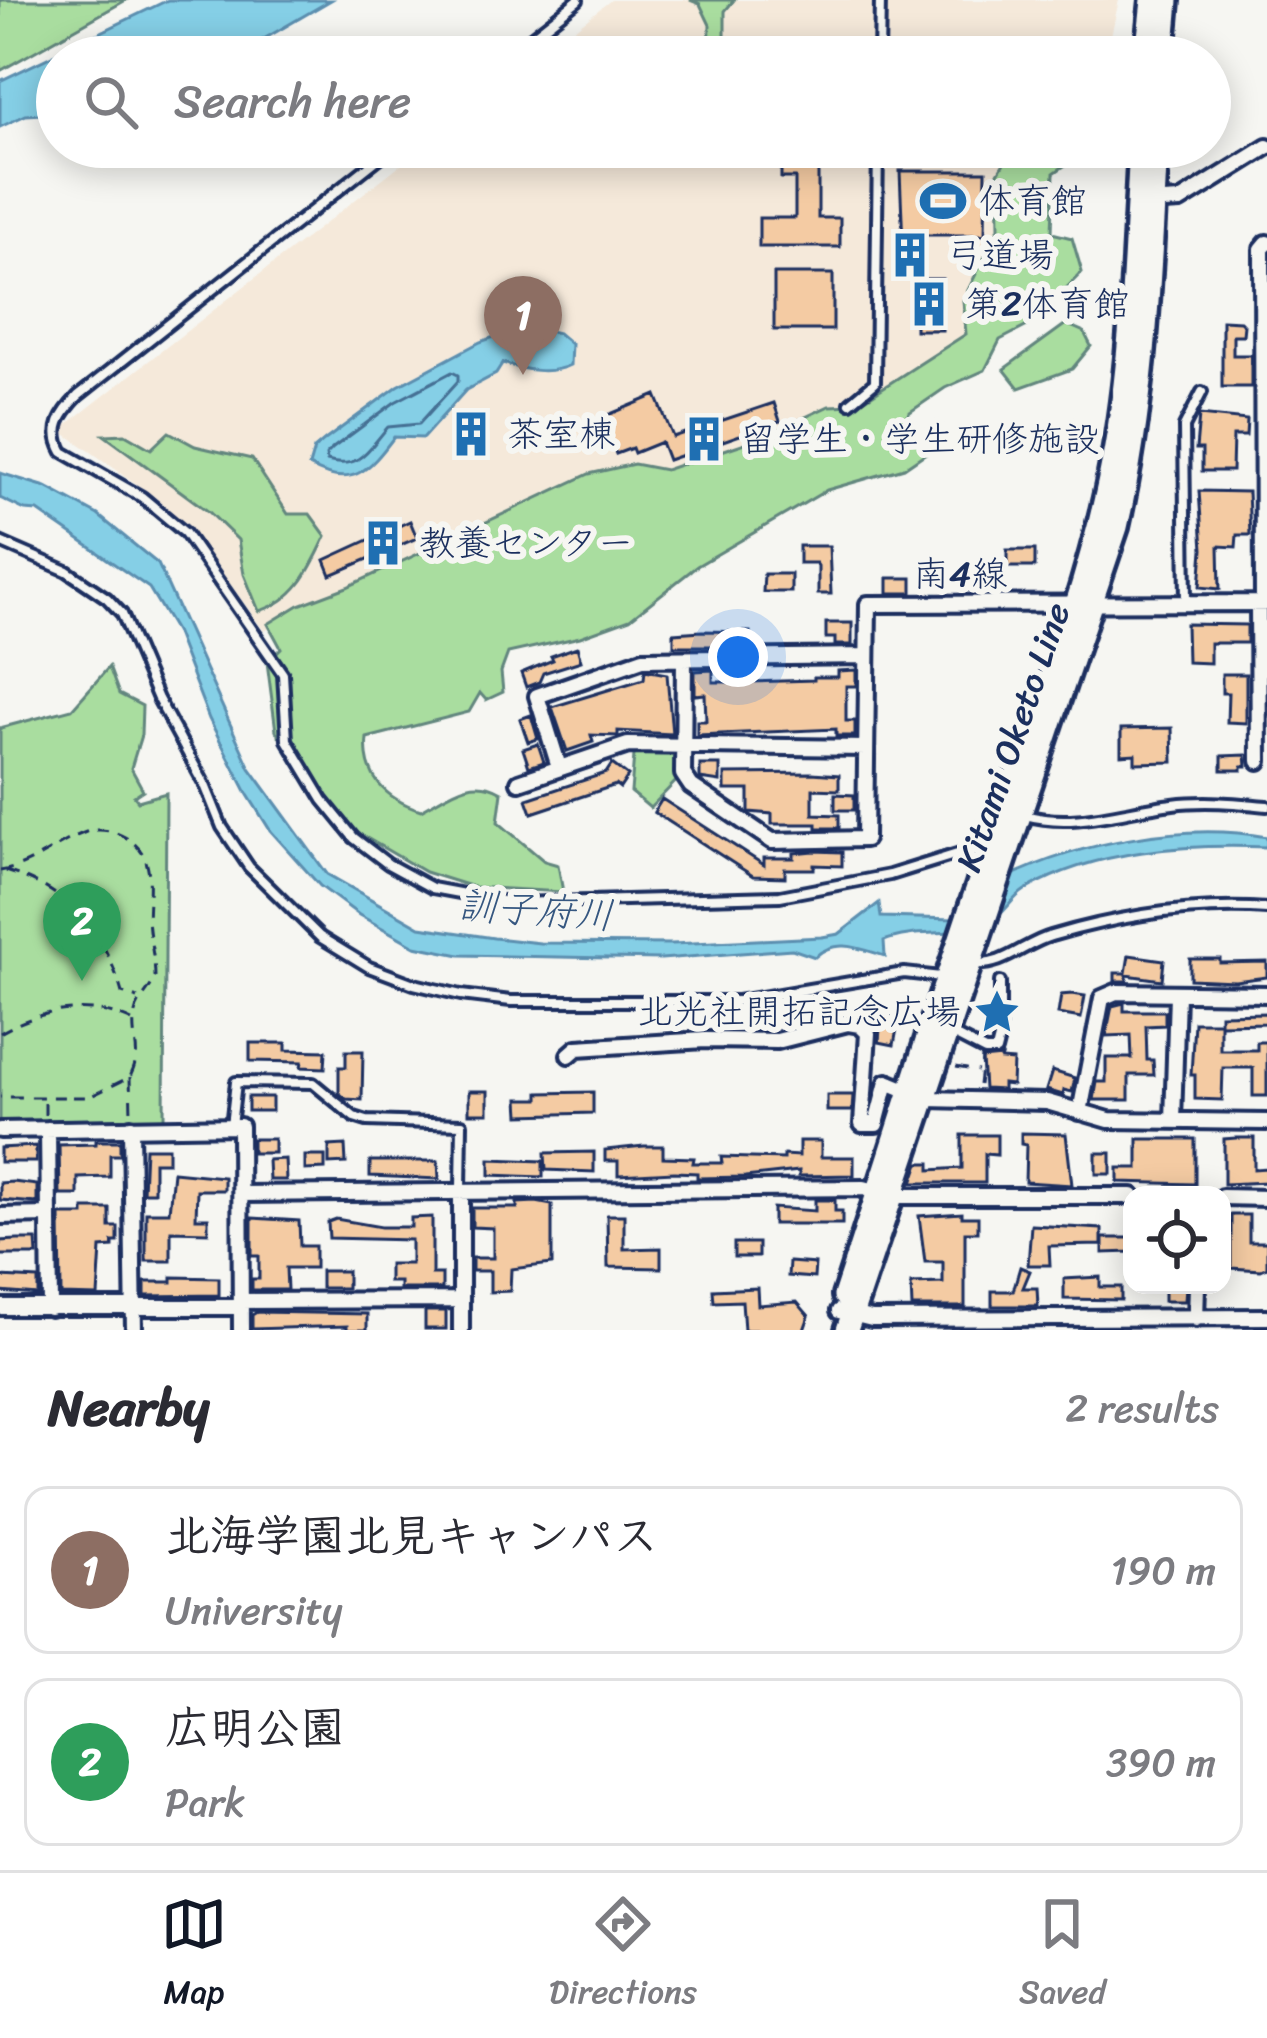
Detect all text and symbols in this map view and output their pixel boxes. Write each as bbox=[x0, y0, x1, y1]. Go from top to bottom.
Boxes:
search box bbox=[36, 36, 1231, 168]
text: Search here bbox=[174, 62, 411, 142]
icon: search bbox=[78, 69, 144, 135]
place label: 体育館 bbox=[979, 169, 1087, 233]
sports icon: 体育館 bbox=[918, 176, 968, 226]
place label: 弓道場 bbox=[946, 223, 1054, 287]
building icon: 弓道場 bbox=[885, 230, 935, 280]
place label: 第2体育館 bbox=[965, 272, 1130, 336]
pin: 1 bbox=[484, 276, 562, 375]
building icon: 第2体育館 bbox=[904, 279, 954, 329]
place label: 茶室棟 bbox=[507, 402, 615, 466]
place label: 留学生・学生研修施設 bbox=[740, 407, 1100, 471]
building icon: 茶室棟 bbox=[446, 409, 496, 459]
building icon: 留学生・学生研修施設 bbox=[679, 414, 729, 464]
place label: 教養センター bbox=[419, 511, 634, 575]
building icon: 教養センター bbox=[358, 518, 408, 568]
street label: 南4線 bbox=[913, 542, 1007, 606]
street label: Kitami Oketo Line bbox=[937, 594, 1089, 880]
your location bbox=[708, 627, 768, 687]
water label: 訓子府川 bbox=[456, 870, 616, 950]
pin: 2 bbox=[43, 882, 121, 981]
place label: 北光社開拓記念広場 bbox=[637, 980, 961, 1044]
place icon: 北光社開拓記念広場 bbox=[972, 987, 1022, 1037]
map controls bbox=[1123, 1186, 1231, 1294]
button: locate bbox=[1123, 1186, 1231, 1294]
text: Nearby bbox=[48, 1363, 209, 1453]
text: 2 results bbox=[1065, 1374, 1219, 1443]
text: 北海学園北見キャンパス bbox=[165, 1496, 658, 1576]
text: 1 bbox=[82, 1536, 98, 1605]
text: 190 m bbox=[1111, 1536, 1216, 1605]
text: University bbox=[165, 1576, 343, 1645]
text: 広明公園 bbox=[165, 1688, 345, 1768]
text: 2 bbox=[79, 1728, 101, 1797]
text: 390 m bbox=[1106, 1728, 1216, 1797]
text: Park bbox=[165, 1768, 245, 1837]
tab: Map bbox=[161, 1891, 227, 2021]
tab: Directions bbox=[549, 1891, 697, 2021]
tab: Saved bbox=[1019, 1891, 1106, 2021]

